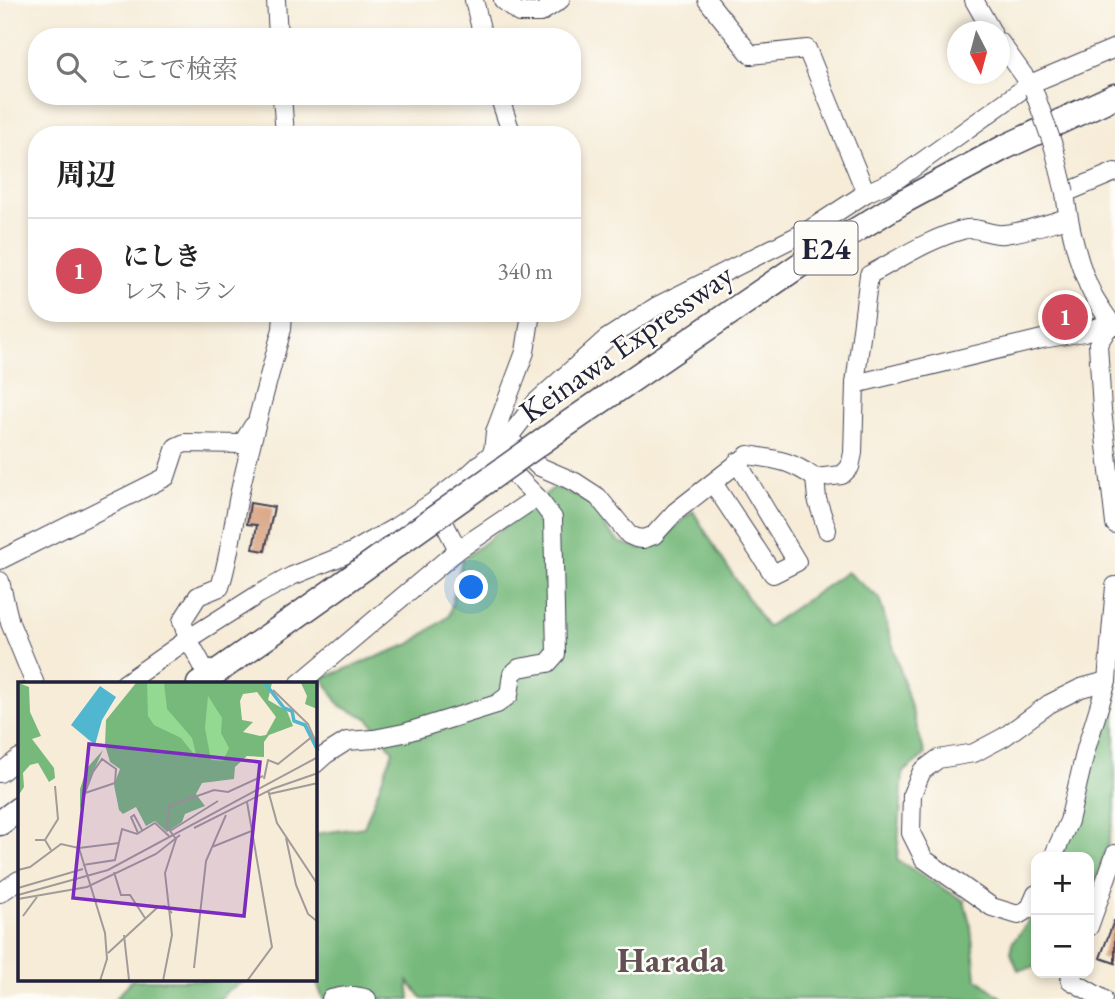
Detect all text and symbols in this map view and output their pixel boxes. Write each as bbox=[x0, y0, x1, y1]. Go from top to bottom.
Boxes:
north arrow bbox=[947, 21, 1010, 84]
search box bbox=[28, 28, 581, 105]
icon: search bbox=[52, 48, 90, 86]
text: ここで検索 bbox=[108, 52, 238, 86]
text: 周辺 bbox=[56, 155, 116, 194]
road number: E24 bbox=[794, 222, 858, 274]
text: にしき bbox=[123, 239, 201, 273]
street label: Keinawa Expressway bbox=[511, 253, 742, 432]
text: 1 bbox=[73, 256, 85, 286]
text: 340 m bbox=[497, 256, 553, 286]
text: レストラン bbox=[123, 276, 237, 306]
pin: 1 bbox=[1042, 291, 1088, 343]
your location bbox=[454, 570, 488, 604]
inset map bbox=[18, 682, 317, 982]
map controls bbox=[1031, 852, 1094, 978]
button: + bbox=[1031, 852, 1094, 915]
button: − bbox=[1031, 915, 1094, 978]
district label: Harada bbox=[617, 937, 726, 982]

